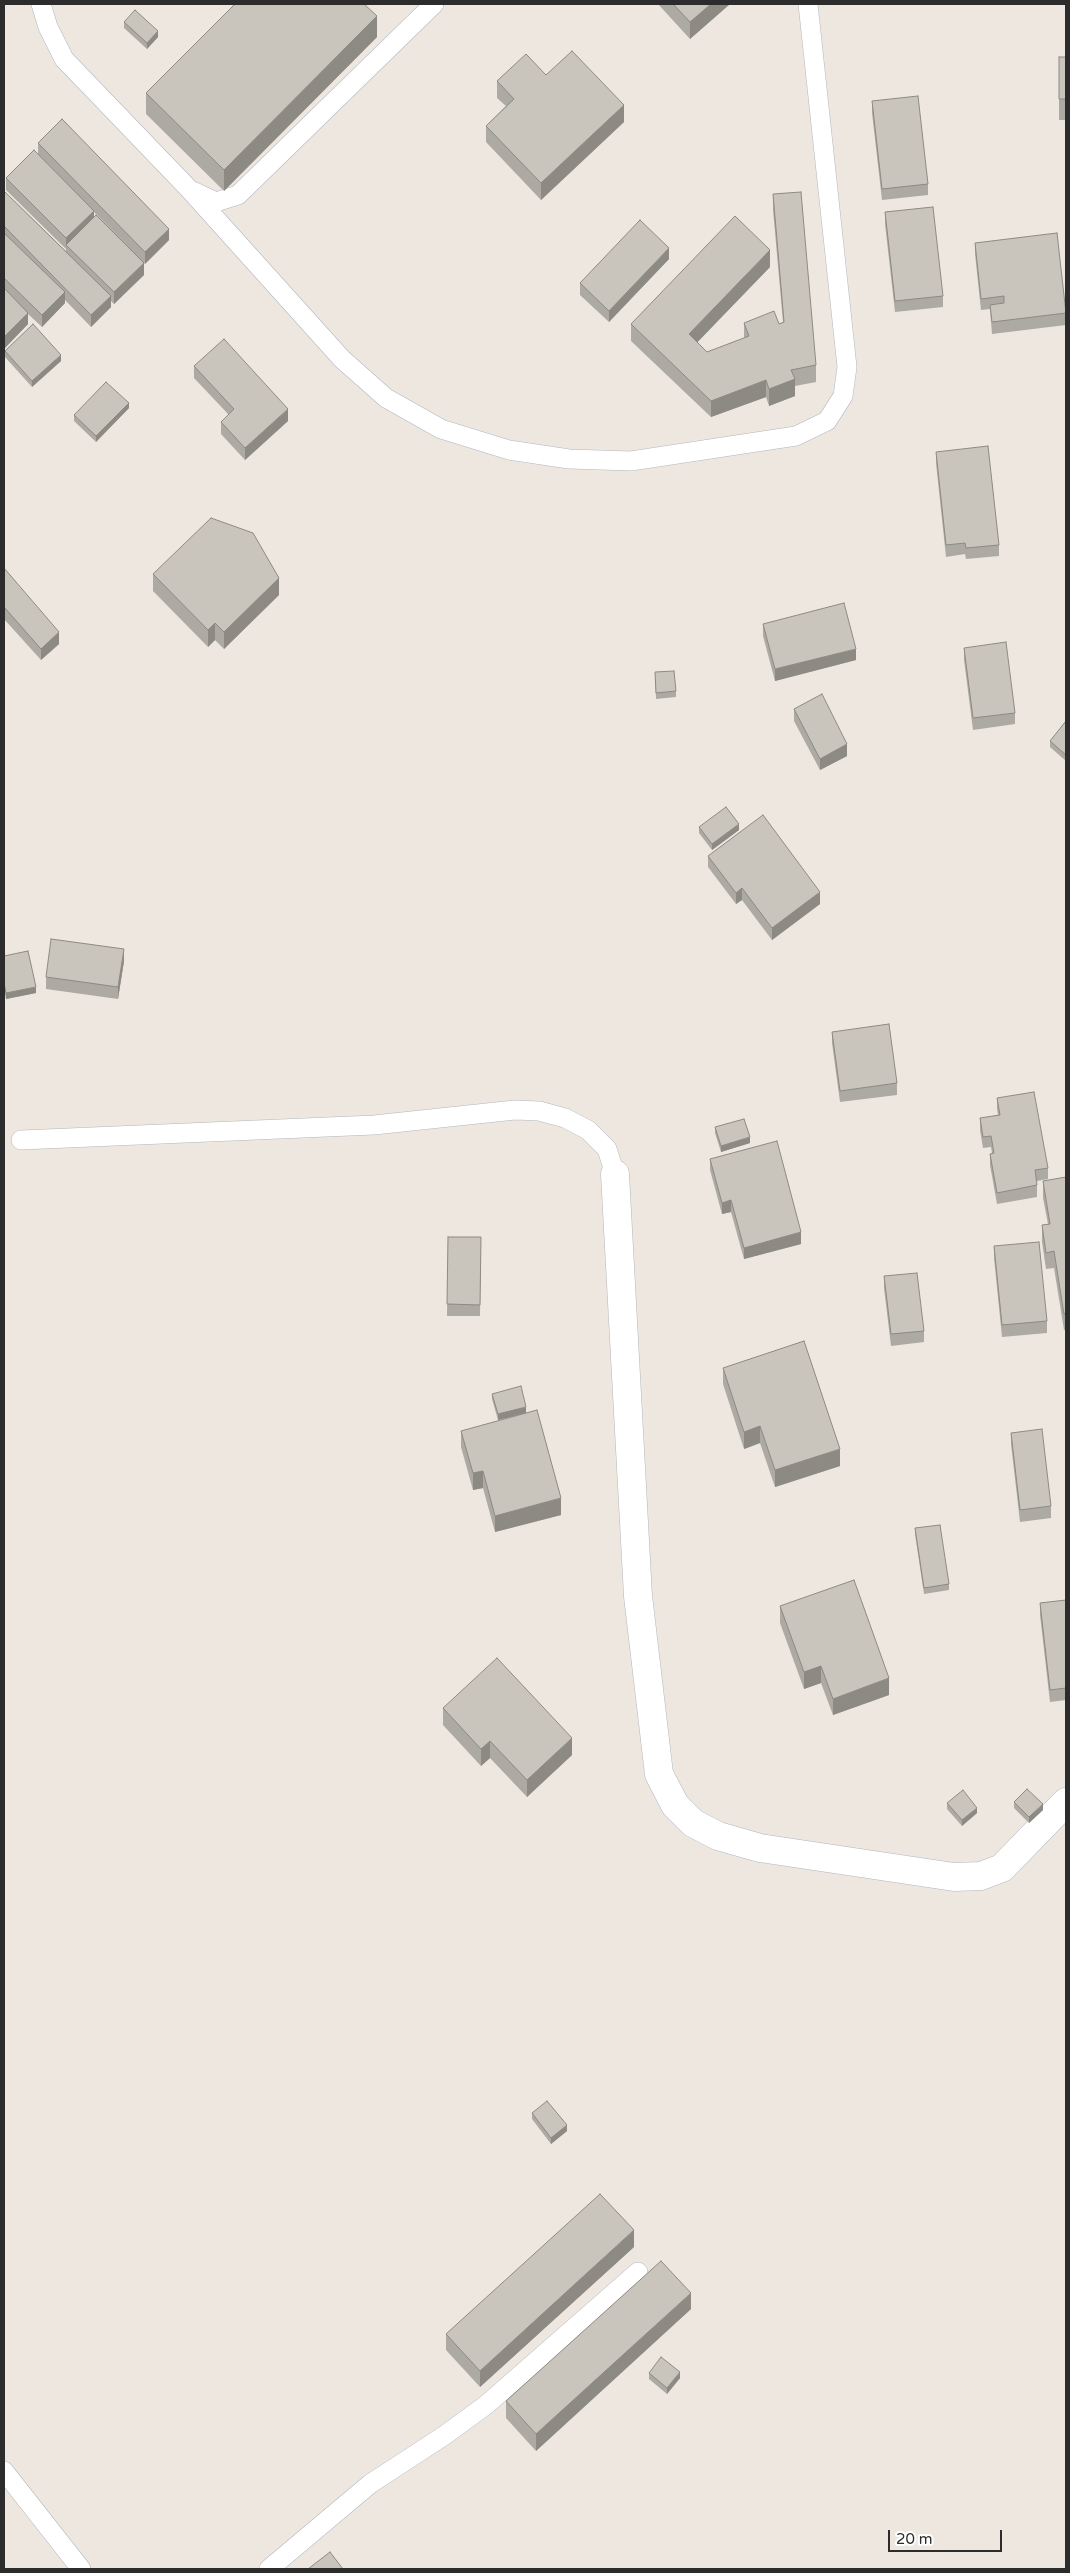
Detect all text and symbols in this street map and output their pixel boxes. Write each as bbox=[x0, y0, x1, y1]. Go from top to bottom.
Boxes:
scale bar bbox=[890, 2520, 1004, 2552]
text: 20 m bbox=[896, 2530, 933, 2548]

